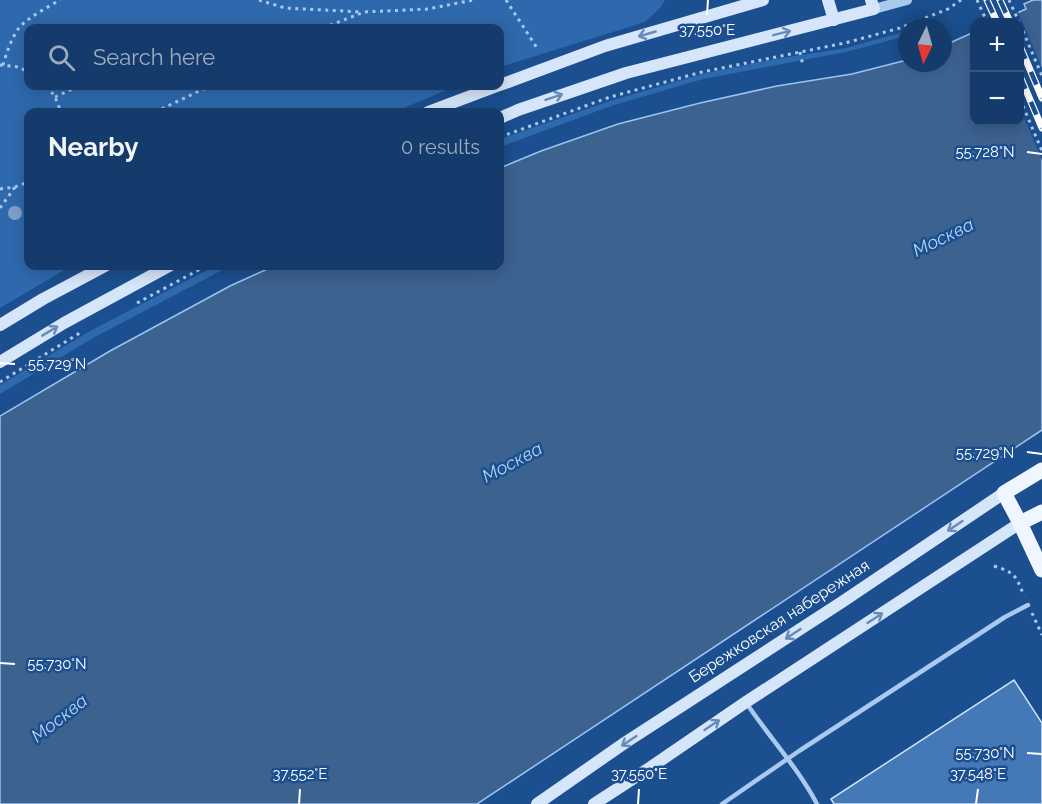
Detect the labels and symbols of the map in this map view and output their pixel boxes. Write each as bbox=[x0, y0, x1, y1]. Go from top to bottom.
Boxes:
north arrow bbox=[898, 18, 952, 72]
text: 37.550°E bbox=[679, 21, 735, 39]
one-way arrow bbox=[773, 27, 792, 39]
one-way arrow bbox=[637, 29, 656, 40]
one-way arrow bbox=[544, 91, 563, 102]
text: 55.728°N bbox=[955, 143, 1015, 161]
water label: Москва bbox=[909, 213, 977, 261]
one-way arrow bbox=[41, 325, 58, 337]
text: 55.729°N bbox=[28, 355, 86, 373]
water label: Москва bbox=[478, 437, 546, 487]
text: 55.729°N bbox=[956, 444, 1014, 462]
one-way arrow bbox=[947, 520, 964, 532]
street label: Бережковская набережная bbox=[685, 556, 873, 686]
one-way arrow bbox=[866, 612, 883, 624]
one-way arrow bbox=[785, 628, 801, 640]
text: 55.730°N bbox=[27, 655, 87, 673]
water label: Москва bbox=[27, 690, 91, 746]
one-way arrow bbox=[704, 719, 720, 731]
one-way arrow bbox=[621, 734, 638, 747]
text: 55.730°N bbox=[955, 744, 1015, 762]
text: 37.552°E bbox=[273, 765, 327, 783]
text: 37.550°E bbox=[611, 765, 667, 783]
text: 37.548°E bbox=[950, 765, 1006, 783]

